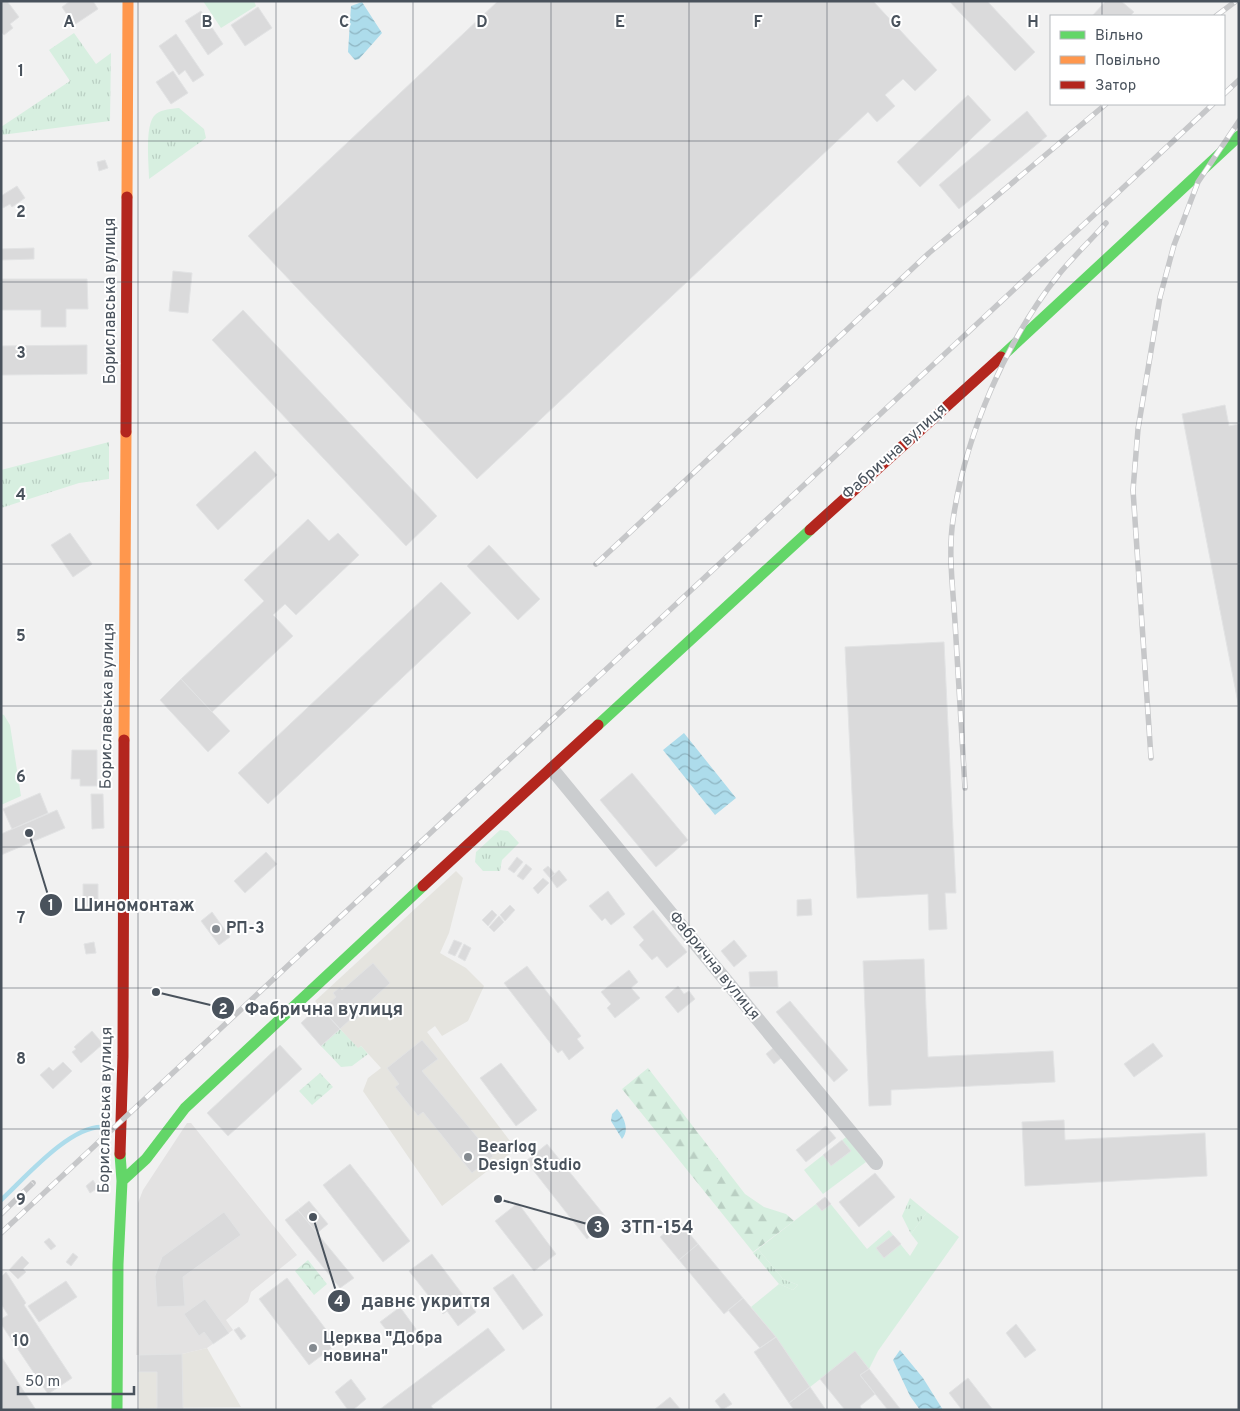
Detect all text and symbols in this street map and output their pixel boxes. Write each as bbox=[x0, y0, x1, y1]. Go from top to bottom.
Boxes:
text: A bbox=[63, 13, 75, 33]
text: B bbox=[201, 13, 213, 33]
text: C bbox=[339, 13, 349, 33]
text: D bbox=[476, 13, 488, 33]
text: E bbox=[615, 13, 625, 33]
text: F bbox=[753, 13, 763, 33]
text: G bbox=[891, 13, 901, 33]
text: H bbox=[1027, 13, 1039, 33]
legend bbox=[1050, 15, 1225, 105]
text: Вільно bbox=[1095, 27, 1143, 46]
text: Повільно bbox=[1095, 52, 1160, 71]
text: 1 bbox=[18, 62, 24, 82]
text: Затор bbox=[1095, 77, 1136, 96]
text: 2 bbox=[16, 203, 26, 223]
street label: Бориславська вулиця bbox=[101, 218, 121, 384]
text: 3 bbox=[16, 344, 26, 364]
street label: Фабрична вулиця bbox=[838, 399, 952, 505]
text: 4 bbox=[16, 486, 26, 506]
street label: Бориславська вулиця bbox=[97, 623, 119, 789]
text: 5 bbox=[16, 627, 26, 647]
text: 6 bbox=[16, 768, 26, 788]
callout: Шиномонтаж bbox=[39, 889, 205, 922]
text: Шиномонтаж bbox=[73, 895, 195, 918]
text: 1 bbox=[48, 897, 54, 916]
street label: Фабрична вулиця bbox=[664, 907, 764, 1025]
text: 7 bbox=[17, 909, 25, 929]
place label: РП-3 bbox=[226, 919, 265, 939]
marker: РП-3 bbox=[210, 923, 222, 935]
callout: Фабрична вулиця bbox=[210, 992, 413, 1025]
text: Фабрична вулиця bbox=[245, 999, 403, 1022]
text: 2 bbox=[218, 1001, 228, 1020]
street label: Бориславська вулиця bbox=[95, 1027, 117, 1193]
text: 8 bbox=[16, 1050, 26, 1070]
place label: Bearlog Design Studio bbox=[478, 1138, 581, 1176]
marker: Bearlog Design Studio bbox=[462, 1151, 474, 1163]
text: 9 bbox=[16, 1191, 26, 1211]
callout: ЗТП-154 bbox=[586, 1210, 704, 1243]
text: ЗТП-154 bbox=[620, 1217, 694, 1240]
text: 3 bbox=[594, 1219, 603, 1238]
callout: давнє укриття bbox=[327, 1284, 500, 1317]
text: давнє укриття bbox=[362, 1291, 490, 1314]
text: 4 bbox=[334, 1293, 344, 1312]
place label: Церква "Добра новина" bbox=[323, 1329, 442, 1367]
text: 10 bbox=[13, 1332, 29, 1352]
marker: Церква "Добра новина" bbox=[307, 1342, 319, 1354]
scale bar bbox=[18, 1364, 134, 1396]
text: 50 m bbox=[25, 1373, 60, 1392]

